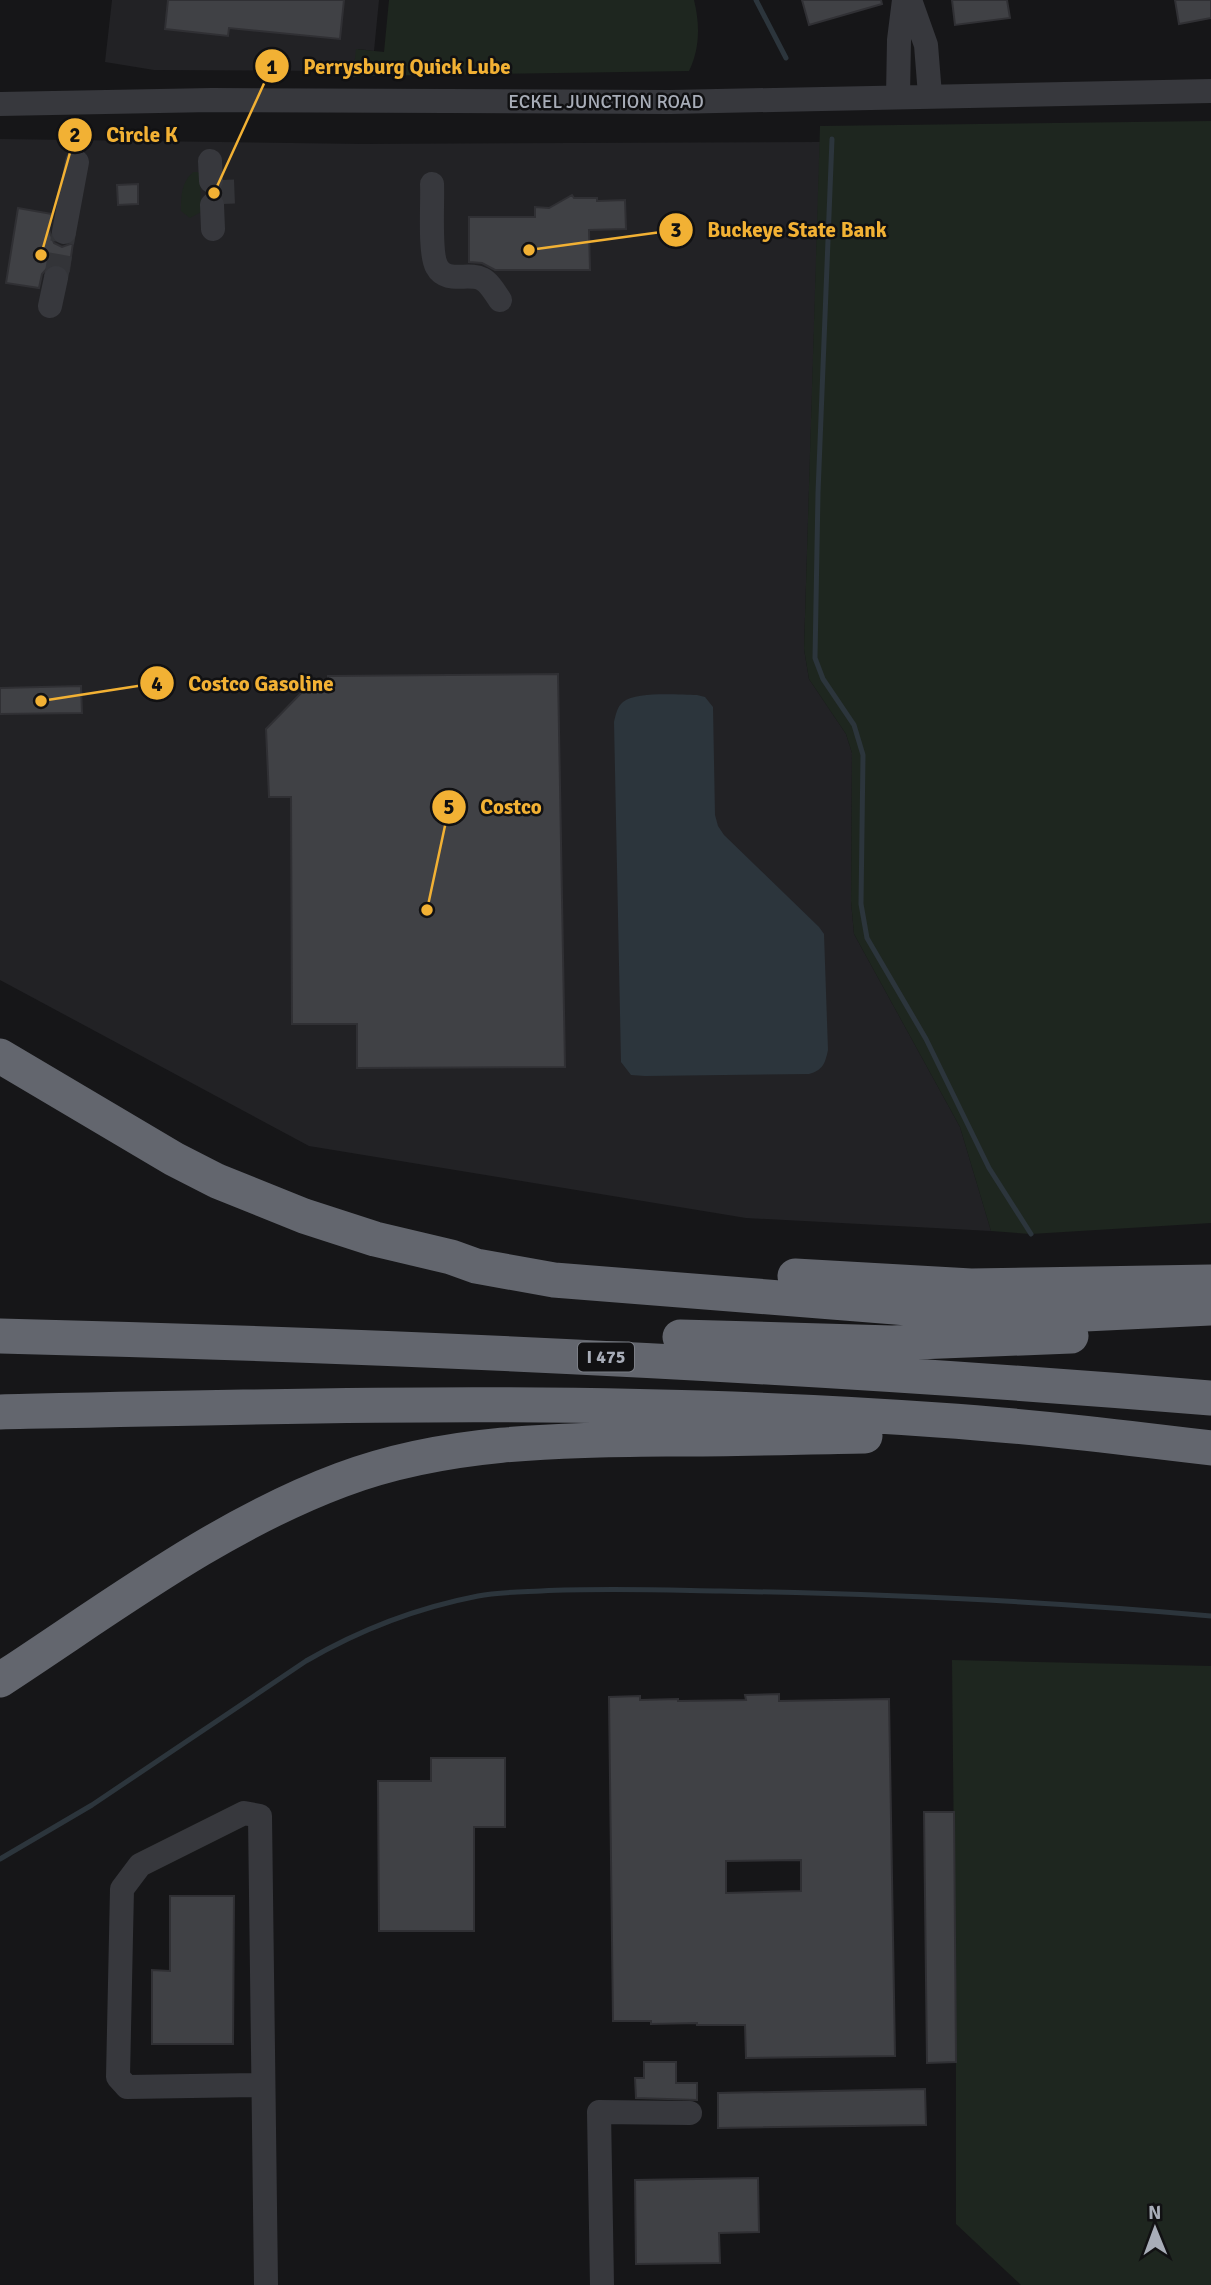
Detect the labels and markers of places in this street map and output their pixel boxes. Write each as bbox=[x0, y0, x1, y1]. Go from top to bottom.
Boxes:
callout: Perrysburg Quick Lube bbox=[254, 45, 525, 87]
callout: Circle K bbox=[57, 114, 192, 156]
callout: Buckeye State Bank bbox=[658, 209, 901, 251]
callout: Costco Gasoline bbox=[139, 662, 348, 704]
callout: Costco bbox=[432, 786, 556, 828]

